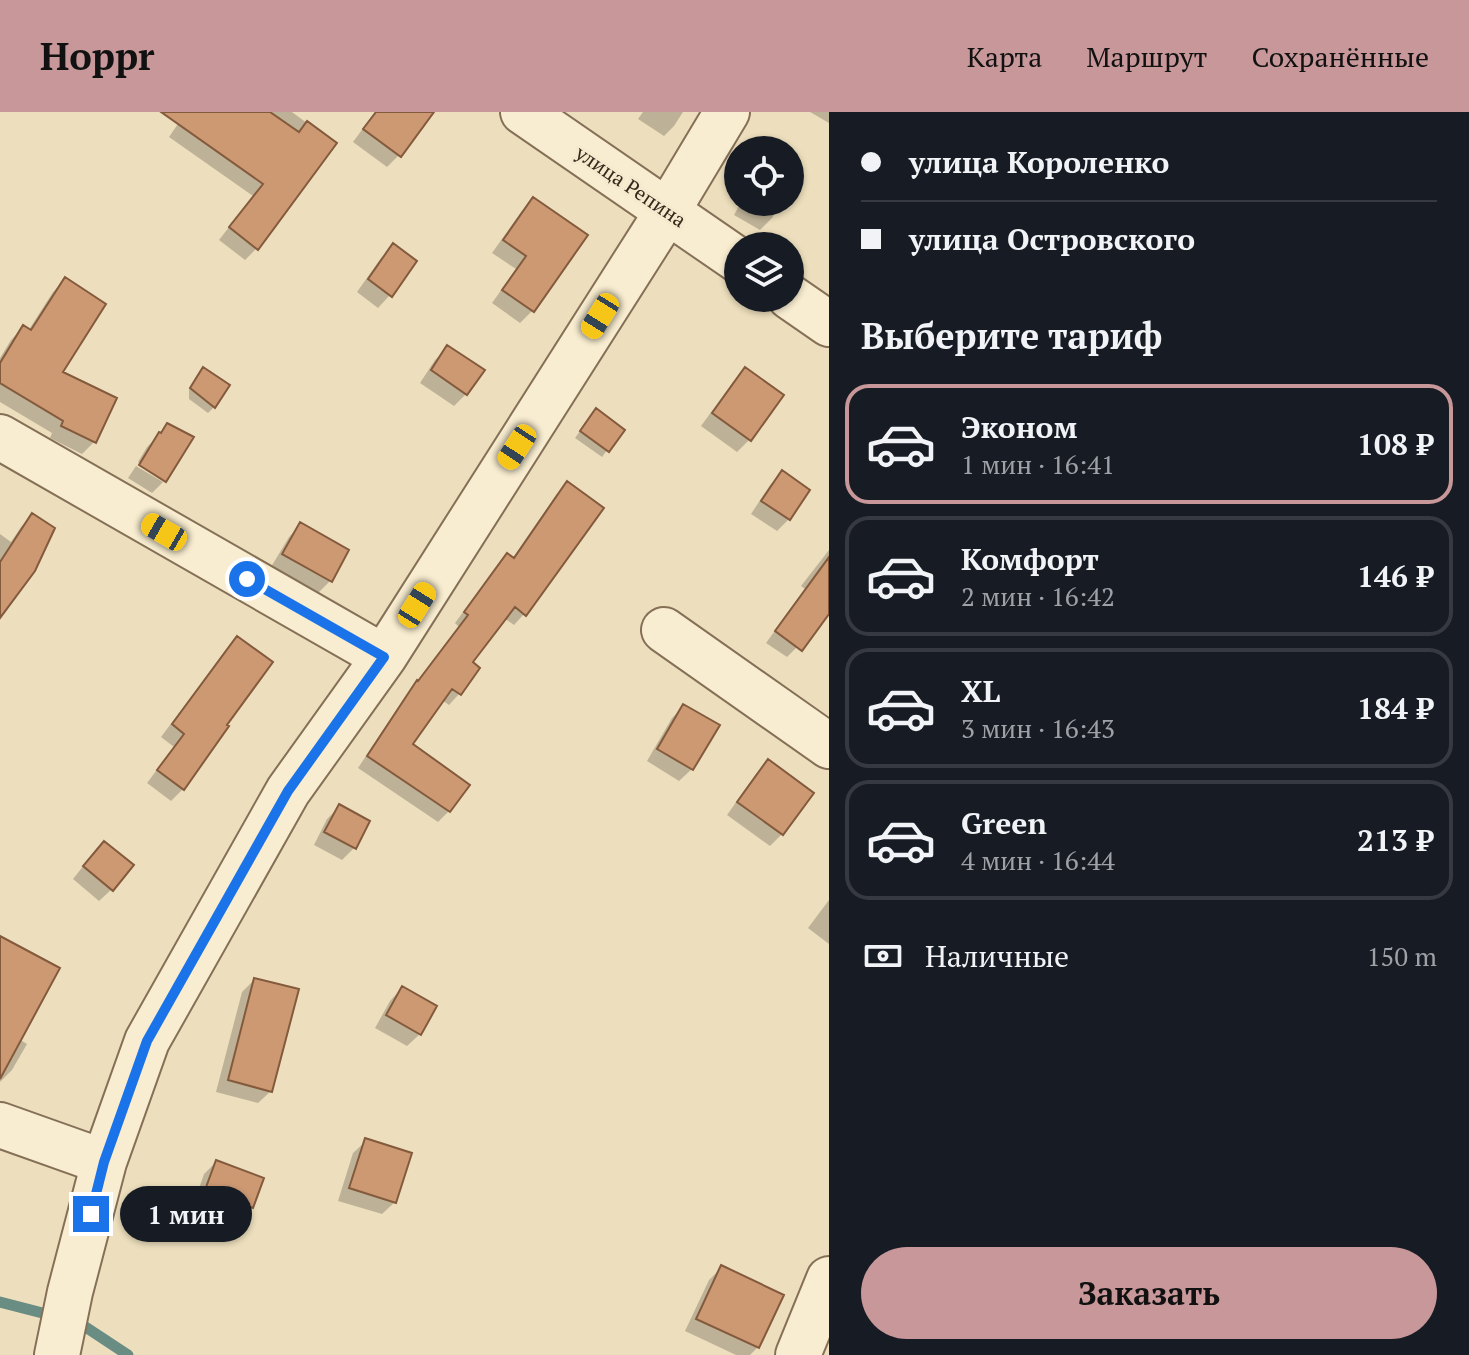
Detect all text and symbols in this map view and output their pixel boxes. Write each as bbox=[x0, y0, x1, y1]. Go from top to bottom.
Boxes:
text: Hoppr bbox=[40, 31, 154, 81]
text: Карта bbox=[967, 38, 1042, 75]
text: Маршрут bbox=[1086, 38, 1208, 75]
text: Сохранённые bbox=[1252, 38, 1429, 75]
map controls bbox=[724, 136, 804, 312]
button: locate bbox=[724, 136, 804, 216]
street label: улица Репина bbox=[569, 138, 692, 233]
text: улица Короленко bbox=[909, 142, 1169, 182]
text: улица Островского bbox=[909, 219, 1195, 259]
button: layers bbox=[724, 232, 804, 312]
car bbox=[577, 289, 623, 343]
text: Выберите тариф bbox=[861, 312, 1162, 359]
text: Эконом bbox=[961, 407, 1077, 447]
icon: car bbox=[865, 408, 937, 480]
car bbox=[494, 420, 540, 474]
text: 108 ₽ bbox=[1357, 424, 1433, 464]
text: 1 мин · 16:41 bbox=[961, 447, 1115, 481]
car bbox=[137, 510, 191, 554]
text: Комфорт bbox=[961, 539, 1099, 579]
icon: car bbox=[865, 540, 937, 612]
text: 146 ₽ bbox=[1357, 556, 1433, 596]
route start bbox=[229, 561, 265, 597]
car bbox=[394, 578, 440, 632]
text: 2 мин · 16:42 bbox=[961, 579, 1115, 613]
text: XL bbox=[961, 671, 1000, 711]
icon: car bbox=[865, 672, 937, 744]
text: 184 ₽ bbox=[1357, 688, 1433, 728]
text: 3 мин · 16:43 bbox=[961, 711, 1115, 745]
text: Green bbox=[961, 803, 1047, 843]
icon: car bbox=[865, 804, 937, 876]
text: 213 ₽ bbox=[1357, 820, 1433, 860]
text: 4 мин · 16:44 bbox=[961, 843, 1115, 877]
icon: cash bbox=[861, 934, 905, 978]
text: Наличные bbox=[925, 936, 1069, 976]
text: 150 m bbox=[1367, 939, 1437, 973]
callout: 1 мин bbox=[119, 1186, 251, 1242]
route end bbox=[73, 1196, 109, 1232]
text: 1 мин bbox=[147, 1197, 225, 1231]
button: Заказать bbox=[861, 1247, 1437, 1339]

